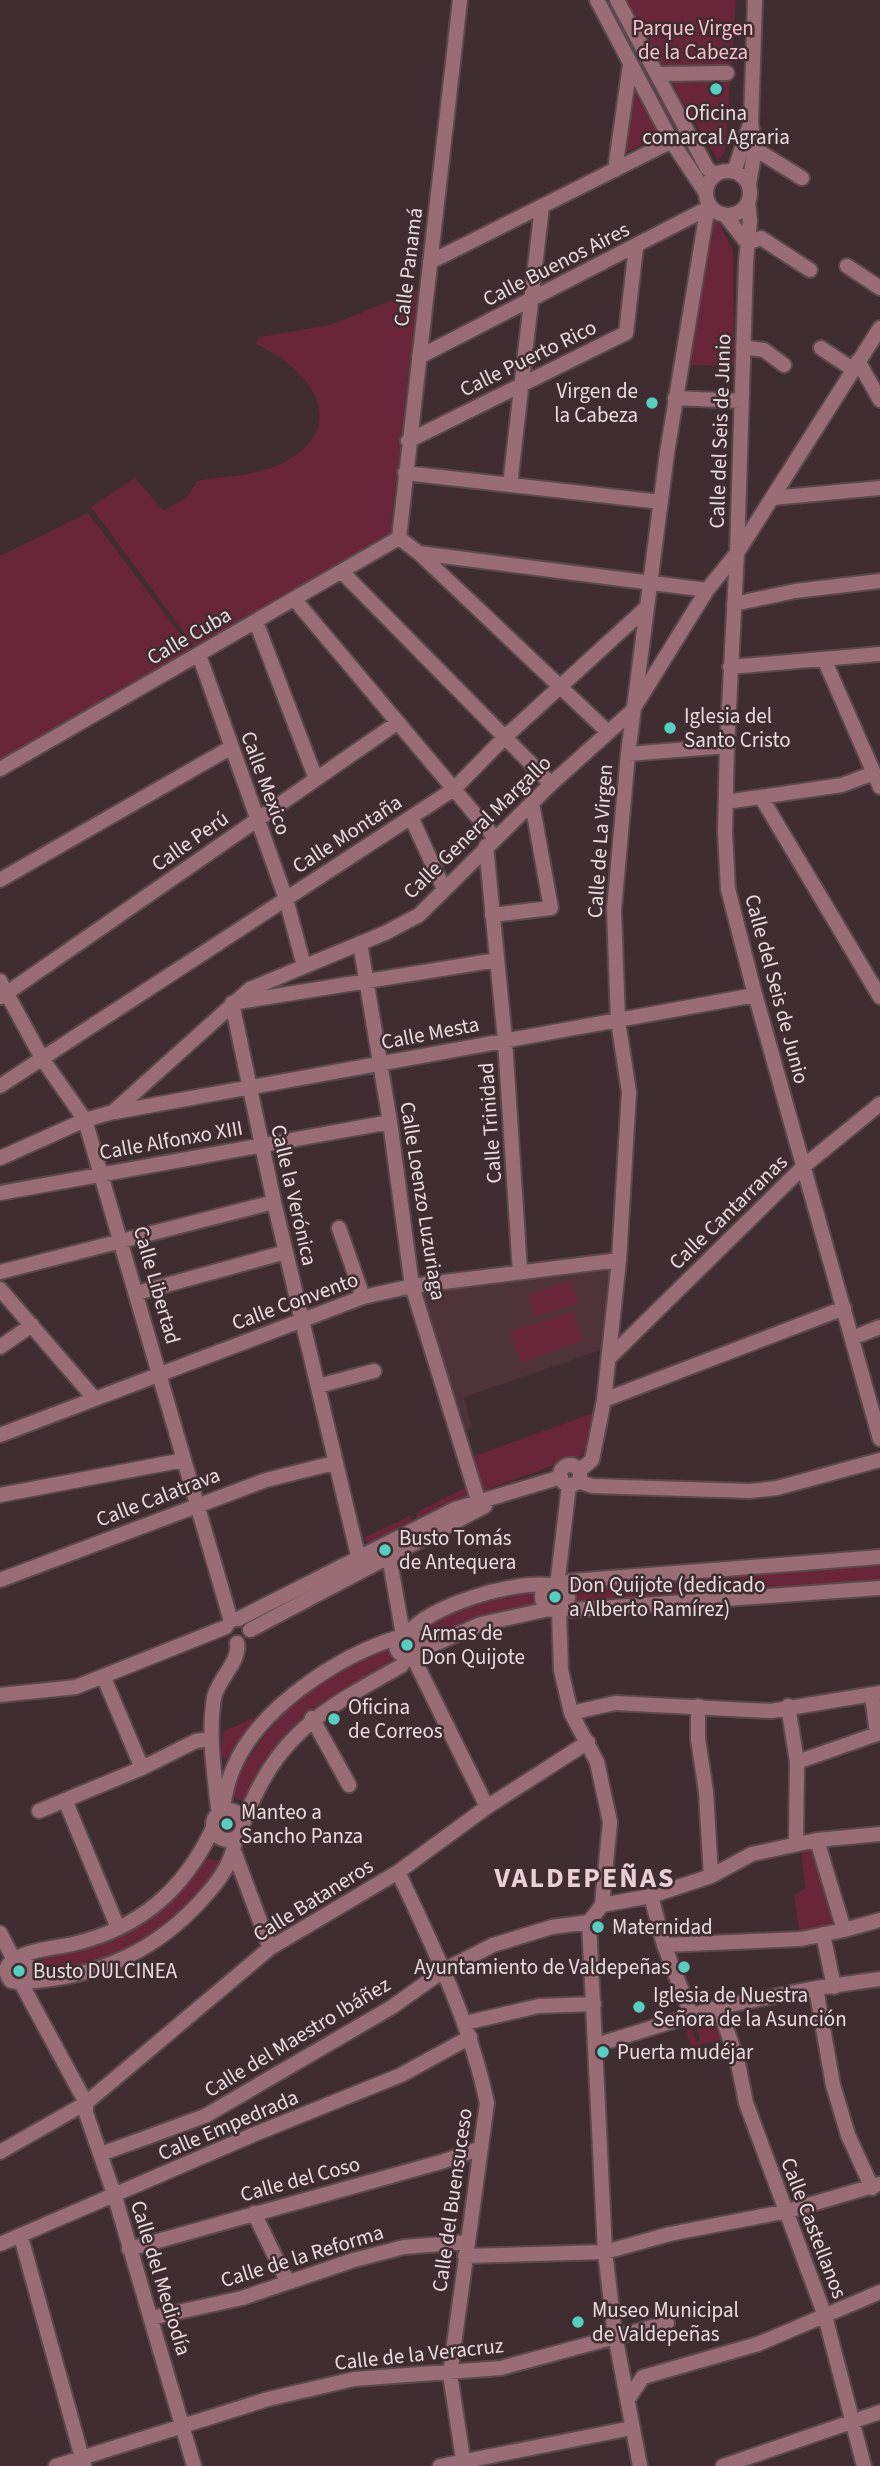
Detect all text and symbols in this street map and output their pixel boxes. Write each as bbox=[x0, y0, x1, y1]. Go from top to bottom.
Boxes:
park label: Parque Virgen de la Cabeza bbox=[632, 13, 754, 67]
marker: Oficina comarcal Agraria bbox=[708, 81, 724, 97]
place label: Oficina comarcal Agraria bbox=[642, 98, 790, 152]
street label: Calle Panamá bbox=[386, 206, 430, 328]
street label: Calle Buenos Aires bbox=[478, 214, 635, 314]
street label: Calle Puerto Rico bbox=[454, 312, 602, 404]
street label: Calle del Seis de Junio bbox=[702, 333, 738, 529]
place label: Virgen de la Cabeza bbox=[554, 376, 638, 430]
marker: Virgen de la Cabeza bbox=[644, 395, 660, 411]
street label: Calle Cuba bbox=[141, 600, 237, 672]
place label: Iglesia del Santo Cristo bbox=[684, 701, 791, 755]
marker: Iglesia del Santo Cristo bbox=[662, 720, 678, 736]
street label: Calle Mexico bbox=[233, 727, 299, 839]
street label: Calle General Margallo bbox=[396, 748, 558, 906]
street label: Calle de La Virgen bbox=[580, 763, 620, 919]
street label: Calle Montaña bbox=[286, 787, 408, 881]
street label: Calle Perú bbox=[145, 803, 235, 879]
street label: Calle del Seis de Junio bbox=[737, 891, 817, 1087]
street label: Calle Mesta bbox=[378, 1009, 482, 1057]
street label: Calle Trinidad bbox=[471, 1062, 509, 1184]
street label: Calle Loenzo Luzuriaga bbox=[392, 1099, 454, 1303]
street label: Calle Alfonxo XIII bbox=[97, 1113, 245, 1167]
street label: Calle la Verónica bbox=[263, 1121, 325, 1269]
street label: Calle Cantarranas bbox=[662, 1147, 794, 1277]
street label: Calle Libertad bbox=[126, 1222, 188, 1348]
street label: Calle Convento bbox=[228, 1264, 362, 1338]
street label: Calle Calatrava bbox=[92, 1460, 224, 1534]
place label: Busto Tomás de Antequera bbox=[399, 1523, 516, 1577]
marker: Busto Tomás de Antequera bbox=[377, 1542, 393, 1558]
place label: Don Quijote (dedicado a Alberto Ramírez) bbox=[569, 1570, 765, 1624]
marker: Don Quijote (dedicado a Alberto Ramírez) bbox=[547, 1589, 563, 1605]
place label: Armas de Don Quijote bbox=[421, 1618, 525, 1672]
marker: Armas de Don Quijote bbox=[399, 1637, 415, 1653]
place label: Oficina de Correos bbox=[348, 1692, 443, 1746]
marker: Oficina de Correos bbox=[326, 1711, 342, 1727]
place label: Manteo a Sancho Panza bbox=[241, 1797, 363, 1851]
marker: Manteo a Sancho Panza bbox=[219, 1816, 235, 1832]
street label: Calle Bataneros bbox=[247, 1851, 379, 1949]
district label: VALDEPEÑAS bbox=[494, 1858, 676, 1898]
place label: Maternidad bbox=[612, 1912, 713, 1942]
marker: Maternidad bbox=[590, 1919, 606, 1935]
place label: Ayuntamiento de Valdepeñas bbox=[414, 1952, 670, 1982]
place label: Busto DULCINEA bbox=[33, 1956, 178, 1986]
marker: Ayuntamiento de Valdepeñas bbox=[676, 1959, 692, 1975]
marker: Busto DULCINEA bbox=[11, 1963, 27, 1979]
street label: Calle del Maestro Ibáñez bbox=[198, 1969, 396, 2105]
place label: Iglesia de Nuestra Señora de la Asunción bbox=[653, 1980, 847, 2034]
marker: Iglesia de Nuestra Señora de la Asunción bbox=[631, 1999, 647, 2015]
place label: Puerta mudéjar bbox=[617, 2037, 754, 2067]
marker: Puerta mudéjar bbox=[595, 2044, 611, 2060]
street label: Calle Empedrada bbox=[153, 2082, 303, 2168]
street label: Calle del Buensuceso bbox=[424, 2106, 480, 2294]
street label: Calle del Coso bbox=[237, 2149, 363, 2209]
street label: Calle Castellanos bbox=[773, 2153, 855, 2303]
street label: Calle del Mediodía bbox=[123, 2197, 199, 2359]
street label: Calle de la Reforma bbox=[217, 2217, 387, 2295]
place label: Museo Municipal de Valdepeñas bbox=[592, 2295, 739, 2349]
marker: Museo Municipal de Valdepeñas bbox=[570, 2314, 586, 2330]
street label: Calle de la Veracruz bbox=[333, 2330, 505, 2378]

